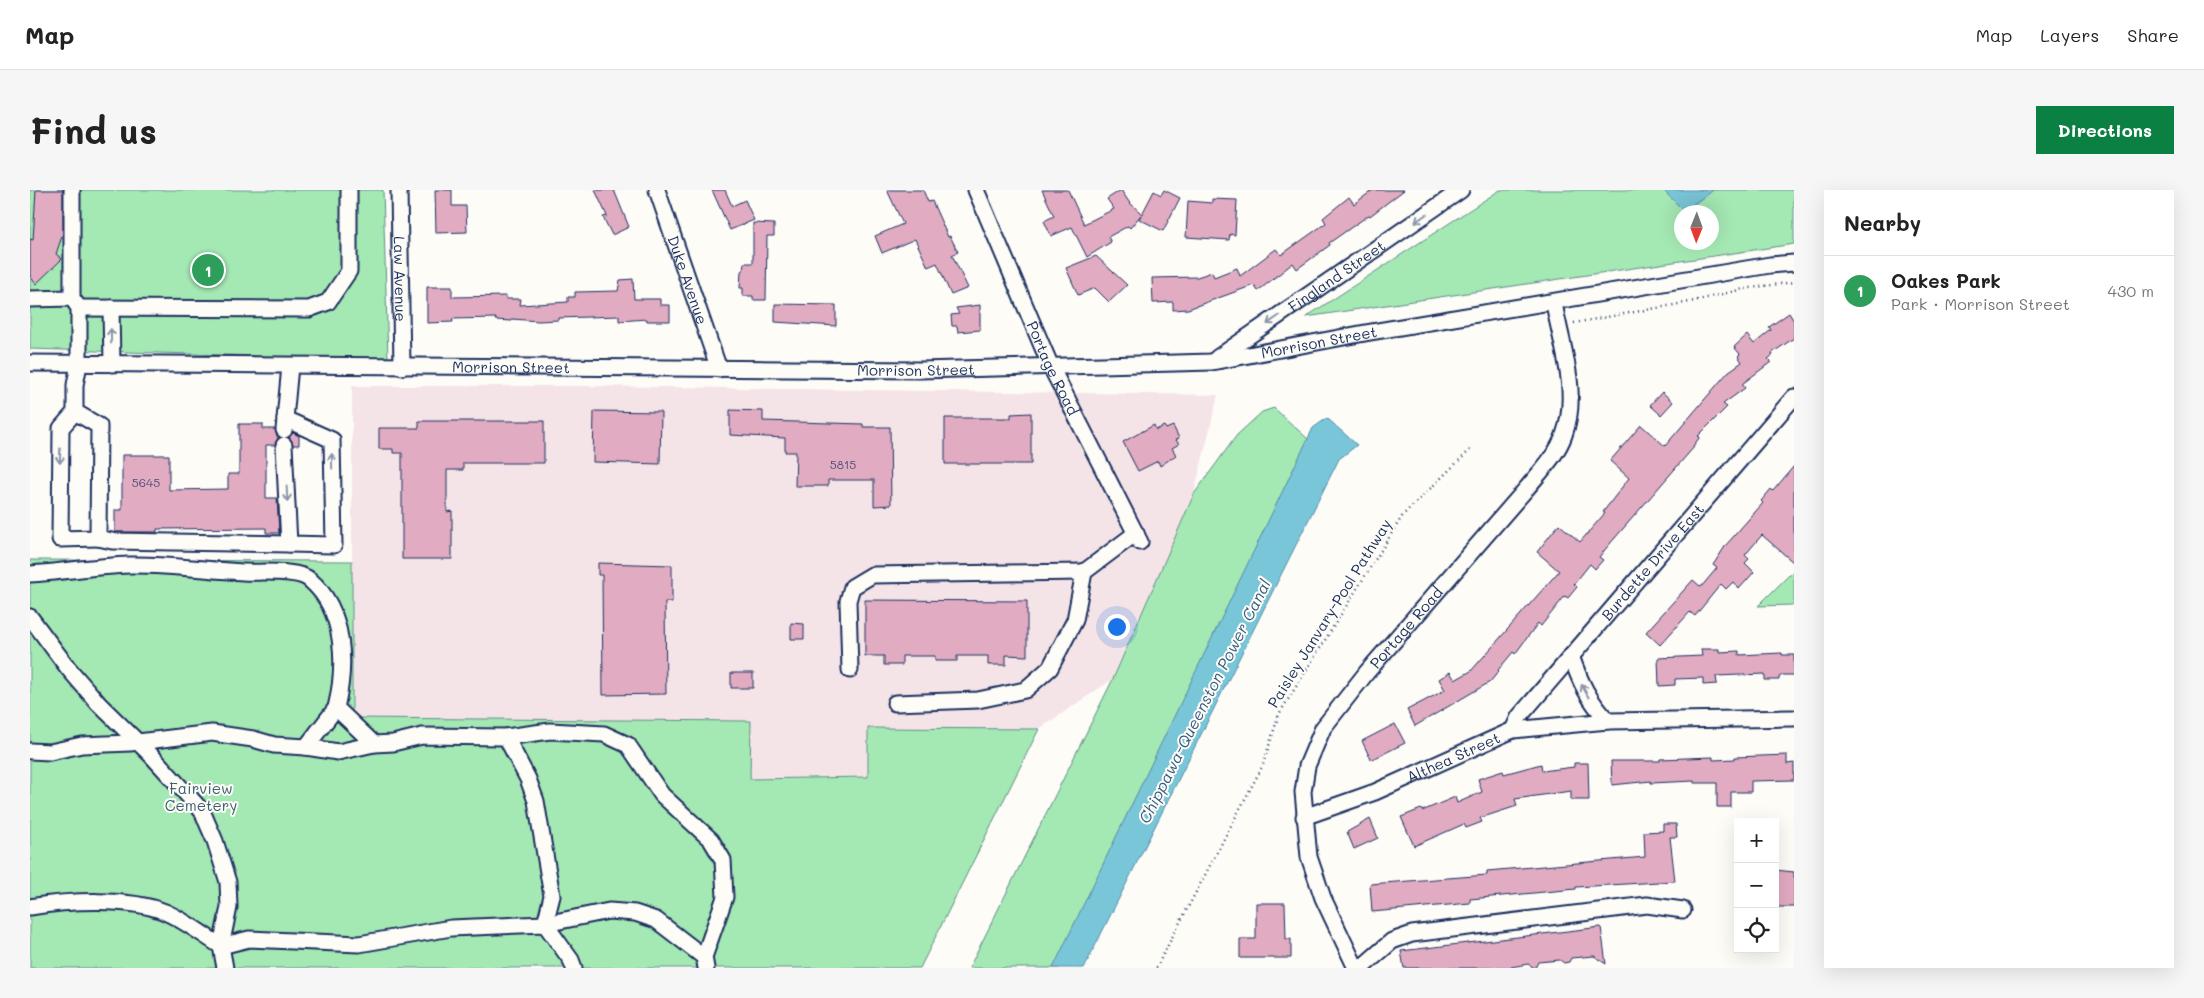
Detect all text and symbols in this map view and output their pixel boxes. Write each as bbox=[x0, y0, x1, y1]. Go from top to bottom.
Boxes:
text: Map bbox=[25, 19, 74, 50]
text: Map bbox=[1976, 23, 2012, 47]
text: Layers bbox=[2040, 23, 2099, 47]
text: Share bbox=[2127, 23, 2179, 47]
button: Directions bbox=[2036, 106, 2174, 154]
text: Find us bbox=[30, 107, 157, 153]
north arrow bbox=[1674, 205, 1719, 250]
text: Nearby bbox=[1844, 209, 1921, 236]
one-way arrow bbox=[1414, 213, 1428, 223]
street label: Duke Avenue bbox=[663, 233, 713, 327]
street label: Fingland Street bbox=[1284, 235, 1389, 316]
street label: Law Avenue bbox=[390, 236, 411, 322]
pin: 1 bbox=[192, 251, 224, 289]
text: Oakes Park bbox=[1891, 268, 2001, 293]
text: 1 bbox=[1856, 280, 1864, 301]
text: 430 m bbox=[2107, 280, 2154, 301]
text: Park · Morrison Street bbox=[1891, 293, 2070, 314]
one-way arrow bbox=[1266, 315, 1280, 325]
street label: Portage Road bbox=[1023, 318, 1084, 418]
street label: Morrison Street bbox=[1259, 321, 1378, 363]
one-way arrow bbox=[106, 328, 116, 344]
street label: Morrison Street bbox=[452, 356, 570, 377]
street label: Morrison Street bbox=[857, 359, 975, 380]
one-way arrow bbox=[56, 448, 65, 464]
one-way arrow bbox=[328, 453, 337, 469]
house number: 5815 bbox=[830, 456, 856, 472]
house number: 5645 bbox=[132, 474, 160, 490]
one-way arrow bbox=[282, 486, 291, 502]
street label: Burdette Drive East bbox=[1597, 499, 1708, 624]
street label: Paisley Janvary-Pool Pathway bbox=[1263, 515, 1396, 711]
water label: Chippawa-Queenston Power Canal bbox=[1133, 575, 1275, 827]
street label: Portage Road bbox=[1365, 582, 1447, 672]
your location bbox=[1104, 614, 1130, 640]
one-way arrow bbox=[1580, 684, 1590, 699]
street label: Althea Street bbox=[1403, 727, 1503, 787]
park label: Fairview Cemetery bbox=[165, 778, 237, 815]
map controls bbox=[1734, 818, 1779, 953]
button: + bbox=[1734, 818, 1779, 863]
button: − bbox=[1734, 863, 1779, 908]
button: locate bbox=[1734, 908, 1779, 953]

